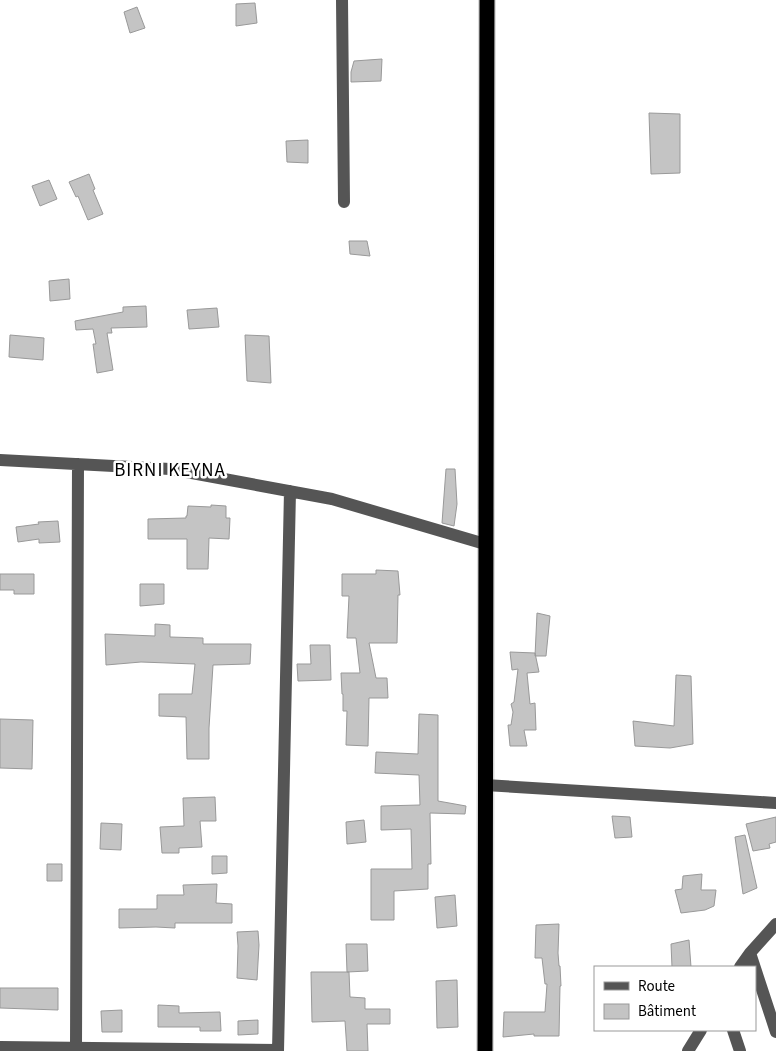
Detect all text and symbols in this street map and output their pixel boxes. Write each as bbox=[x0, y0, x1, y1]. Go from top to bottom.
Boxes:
district label: BIRNI KEYNA bbox=[114, 457, 226, 484]
legend bbox=[594, 966, 756, 1031]
text: Route bbox=[638, 976, 675, 997]
text: Bâtiment bbox=[638, 1001, 696, 1022]

